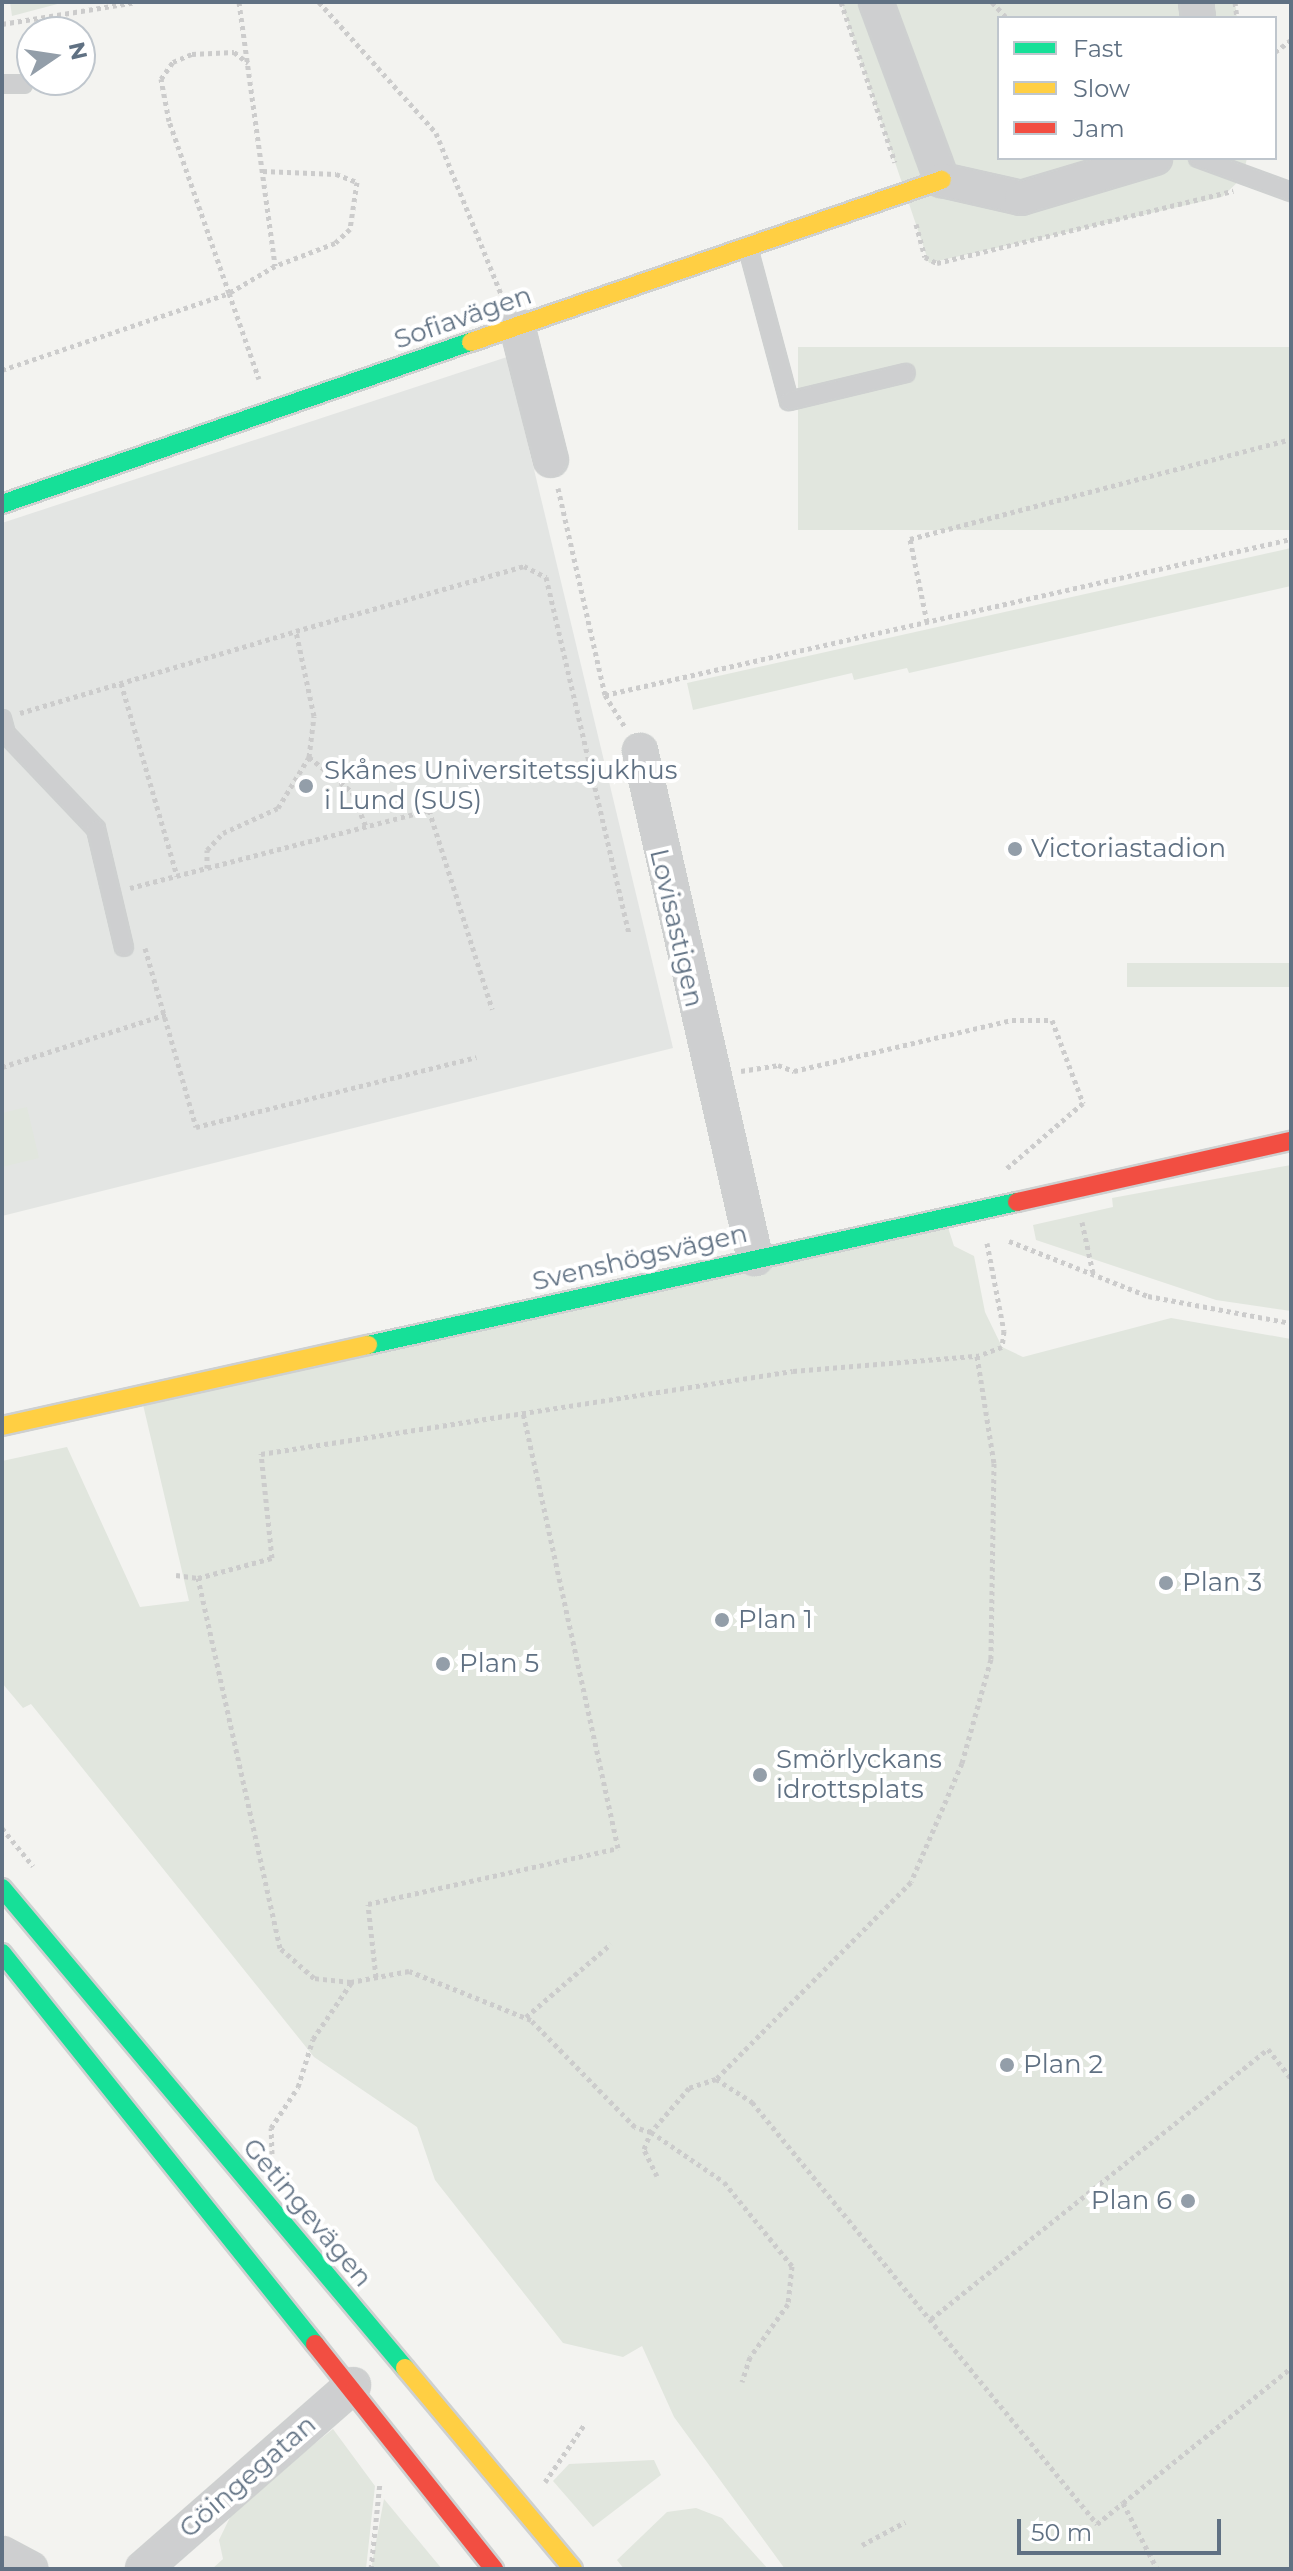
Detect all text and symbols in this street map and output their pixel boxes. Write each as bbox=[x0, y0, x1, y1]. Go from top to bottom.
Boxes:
north arrow bbox=[16, 16, 96, 96]
legend bbox=[997, 16, 1277, 160]
text: Fast bbox=[1073, 34, 1123, 63]
text: N bbox=[63, 39, 93, 63]
text: Slow bbox=[1073, 74, 1130, 103]
text: Jam bbox=[1073, 114, 1125, 143]
street label: Sofiavägen bbox=[390, 280, 536, 356]
place label: Skånes Universitetssjukhus i Lund (SUS) bbox=[324, 755, 677, 816]
marker: Skånes Universitetssjukhus i Lund (SUS) bbox=[295, 775, 317, 797]
place label: Victoriastadion bbox=[1031, 833, 1226, 865]
marker: Victoriastadion bbox=[1006, 840, 1024, 858]
street label: Lovisastigen bbox=[643, 846, 709, 1010]
street label: Svenshögsvägen bbox=[530, 1218, 750, 1298]
place label: Plan 3 bbox=[1182, 1567, 1262, 1599]
marker: Plan 3 bbox=[1157, 1574, 1175, 1592]
place label: Plan 1 bbox=[738, 1604, 813, 1636]
marker: Plan 1 bbox=[713, 1611, 731, 1629]
place label: Plan 5 bbox=[459, 1648, 539, 1680]
marker: Plan 5 bbox=[434, 1655, 452, 1673]
place label: Smörlyckans idrottsplats bbox=[776, 1744, 942, 1806]
marker: Smörlyckans idrottsplats bbox=[751, 1766, 769, 1784]
place label: Plan 2 bbox=[1023, 2049, 1103, 2081]
marker: Plan 2 bbox=[998, 2056, 1016, 2074]
street label: Getingevägen bbox=[236, 2132, 378, 2294]
place label: Plan 6 bbox=[1091, 2185, 1172, 2217]
marker: Plan 6 bbox=[1179, 2192, 1197, 2210]
street label: Göingegatan bbox=[173, 2409, 323, 2545]
scale bar bbox=[1021, 2503, 1225, 2553]
text: 50 m bbox=[1031, 2518, 1092, 2547]

